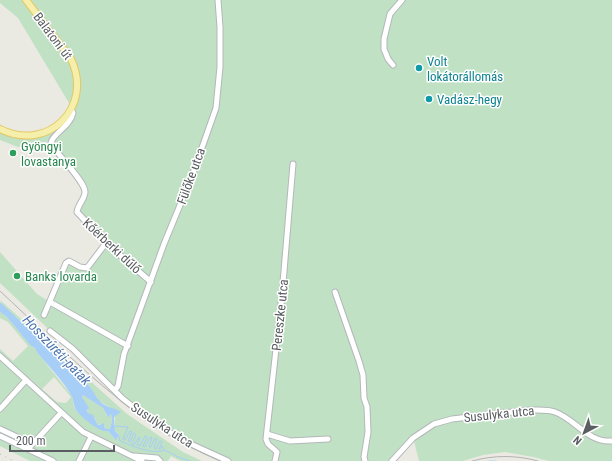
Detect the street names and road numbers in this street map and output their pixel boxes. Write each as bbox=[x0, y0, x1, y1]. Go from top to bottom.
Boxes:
street label: Balatoni út bbox=[30, 9, 76, 63]
street label: Fülőke utca bbox=[174, 146, 208, 206]
street label: Kőérberki dűlő bbox=[80, 215, 144, 277]
street label: Pereszke utca bbox=[269, 278, 291, 352]
street label: Susulyka utca bbox=[128, 399, 196, 451]
street label: Susulyka utca bbox=[463, 403, 535, 425]

